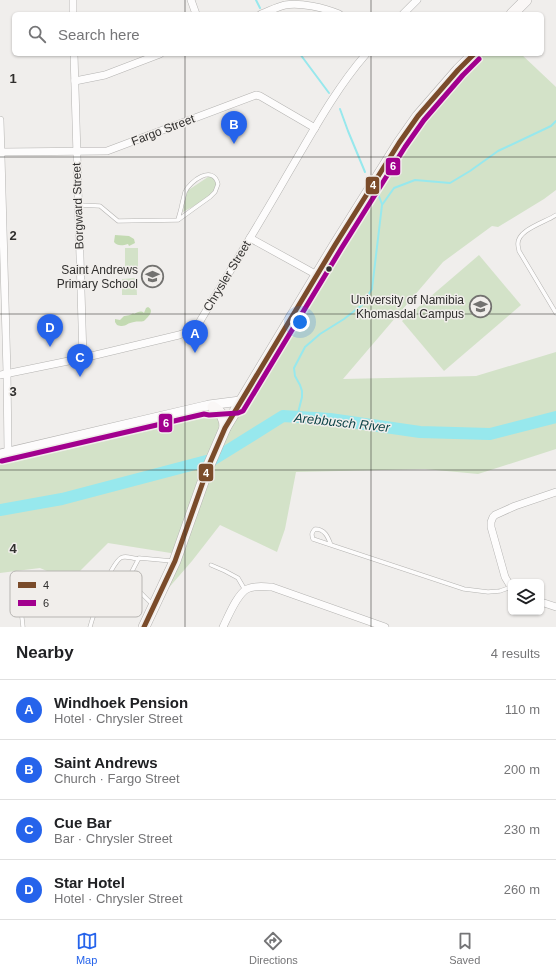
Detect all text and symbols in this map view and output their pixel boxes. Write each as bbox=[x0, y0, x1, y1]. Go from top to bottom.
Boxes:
search box bbox=[12, 12, 544, 56]
icon: search bbox=[26, 23, 48, 45]
text: Search here bbox=[58, 26, 140, 43]
text: 1 bbox=[9, 71, 17, 86]
street label: Fargo Street bbox=[129, 111, 197, 148]
pin: B bbox=[221, 111, 247, 144]
line badge: 6 bbox=[385, 157, 401, 176]
text: 6 bbox=[390, 160, 396, 172]
street label: Borgward Street bbox=[69, 162, 87, 250]
line badge: 4 bbox=[365, 176, 380, 195]
text: 4 bbox=[370, 179, 377, 191]
text: 2 bbox=[9, 228, 17, 243]
street label: Chrysler Street bbox=[200, 238, 254, 314]
place label: Saint Andrews Primary School bbox=[57, 263, 138, 291]
school or university icon: Saint Andrews Primary School bbox=[140, 264, 166, 290]
unlabelled marker bbox=[324, 264, 334, 274]
place label: University of Namibia Khomasdal Campus bbox=[351, 293, 464, 321]
school or university icon: University of Namibia Khomasdal Campus bbox=[467, 294, 493, 320]
your location bbox=[290, 312, 310, 332]
pin: D bbox=[37, 314, 63, 347]
pin: A bbox=[182, 320, 208, 353]
pin: C bbox=[67, 344, 93, 377]
text: 3 bbox=[9, 384, 17, 399]
water label: Arebbusch River bbox=[292, 410, 391, 435]
line badge: 6 bbox=[158, 413, 173, 433]
text: 6 bbox=[163, 417, 169, 429]
line badge: 4 bbox=[198, 463, 214, 482]
text: 4 bbox=[203, 467, 210, 479]
text: 4 bbox=[9, 541, 17, 556]
legend bbox=[10, 571, 142, 617]
text: 4 bbox=[43, 579, 49, 591]
map controls bbox=[508, 579, 544, 615]
button: layers bbox=[508, 579, 544, 615]
text: 6 bbox=[43, 597, 49, 609]
text: Nearby bbox=[16, 643, 74, 662]
text: 4 results bbox=[491, 646, 540, 661]
text: Windhoek Pension bbox=[54, 694, 188, 711]
text: A bbox=[24, 702, 34, 717]
text: 110 m bbox=[505, 702, 540, 717]
text: Hotel · Chrysler Street bbox=[54, 711, 183, 726]
text: Saint Andrews bbox=[54, 754, 158, 771]
text: B bbox=[24, 762, 34, 777]
text: 200 m bbox=[504, 762, 540, 777]
text: Church · Fargo Street bbox=[54, 771, 180, 786]
text: Cue Bar bbox=[54, 814, 112, 831]
text: C bbox=[24, 822, 34, 837]
text: 230 m bbox=[504, 822, 540, 837]
text: Bar · Chrysler Street bbox=[54, 831, 172, 846]
text: Star Hotel bbox=[54, 874, 125, 891]
text: D bbox=[24, 882, 34, 897]
text: 260 m bbox=[504, 882, 540, 897]
text: Hotel · Chrysler Street bbox=[54, 891, 183, 906]
tab: Map bbox=[76, 930, 98, 966]
tab: Directions bbox=[249, 930, 298, 966]
tab: Saved bbox=[449, 930, 480, 966]

